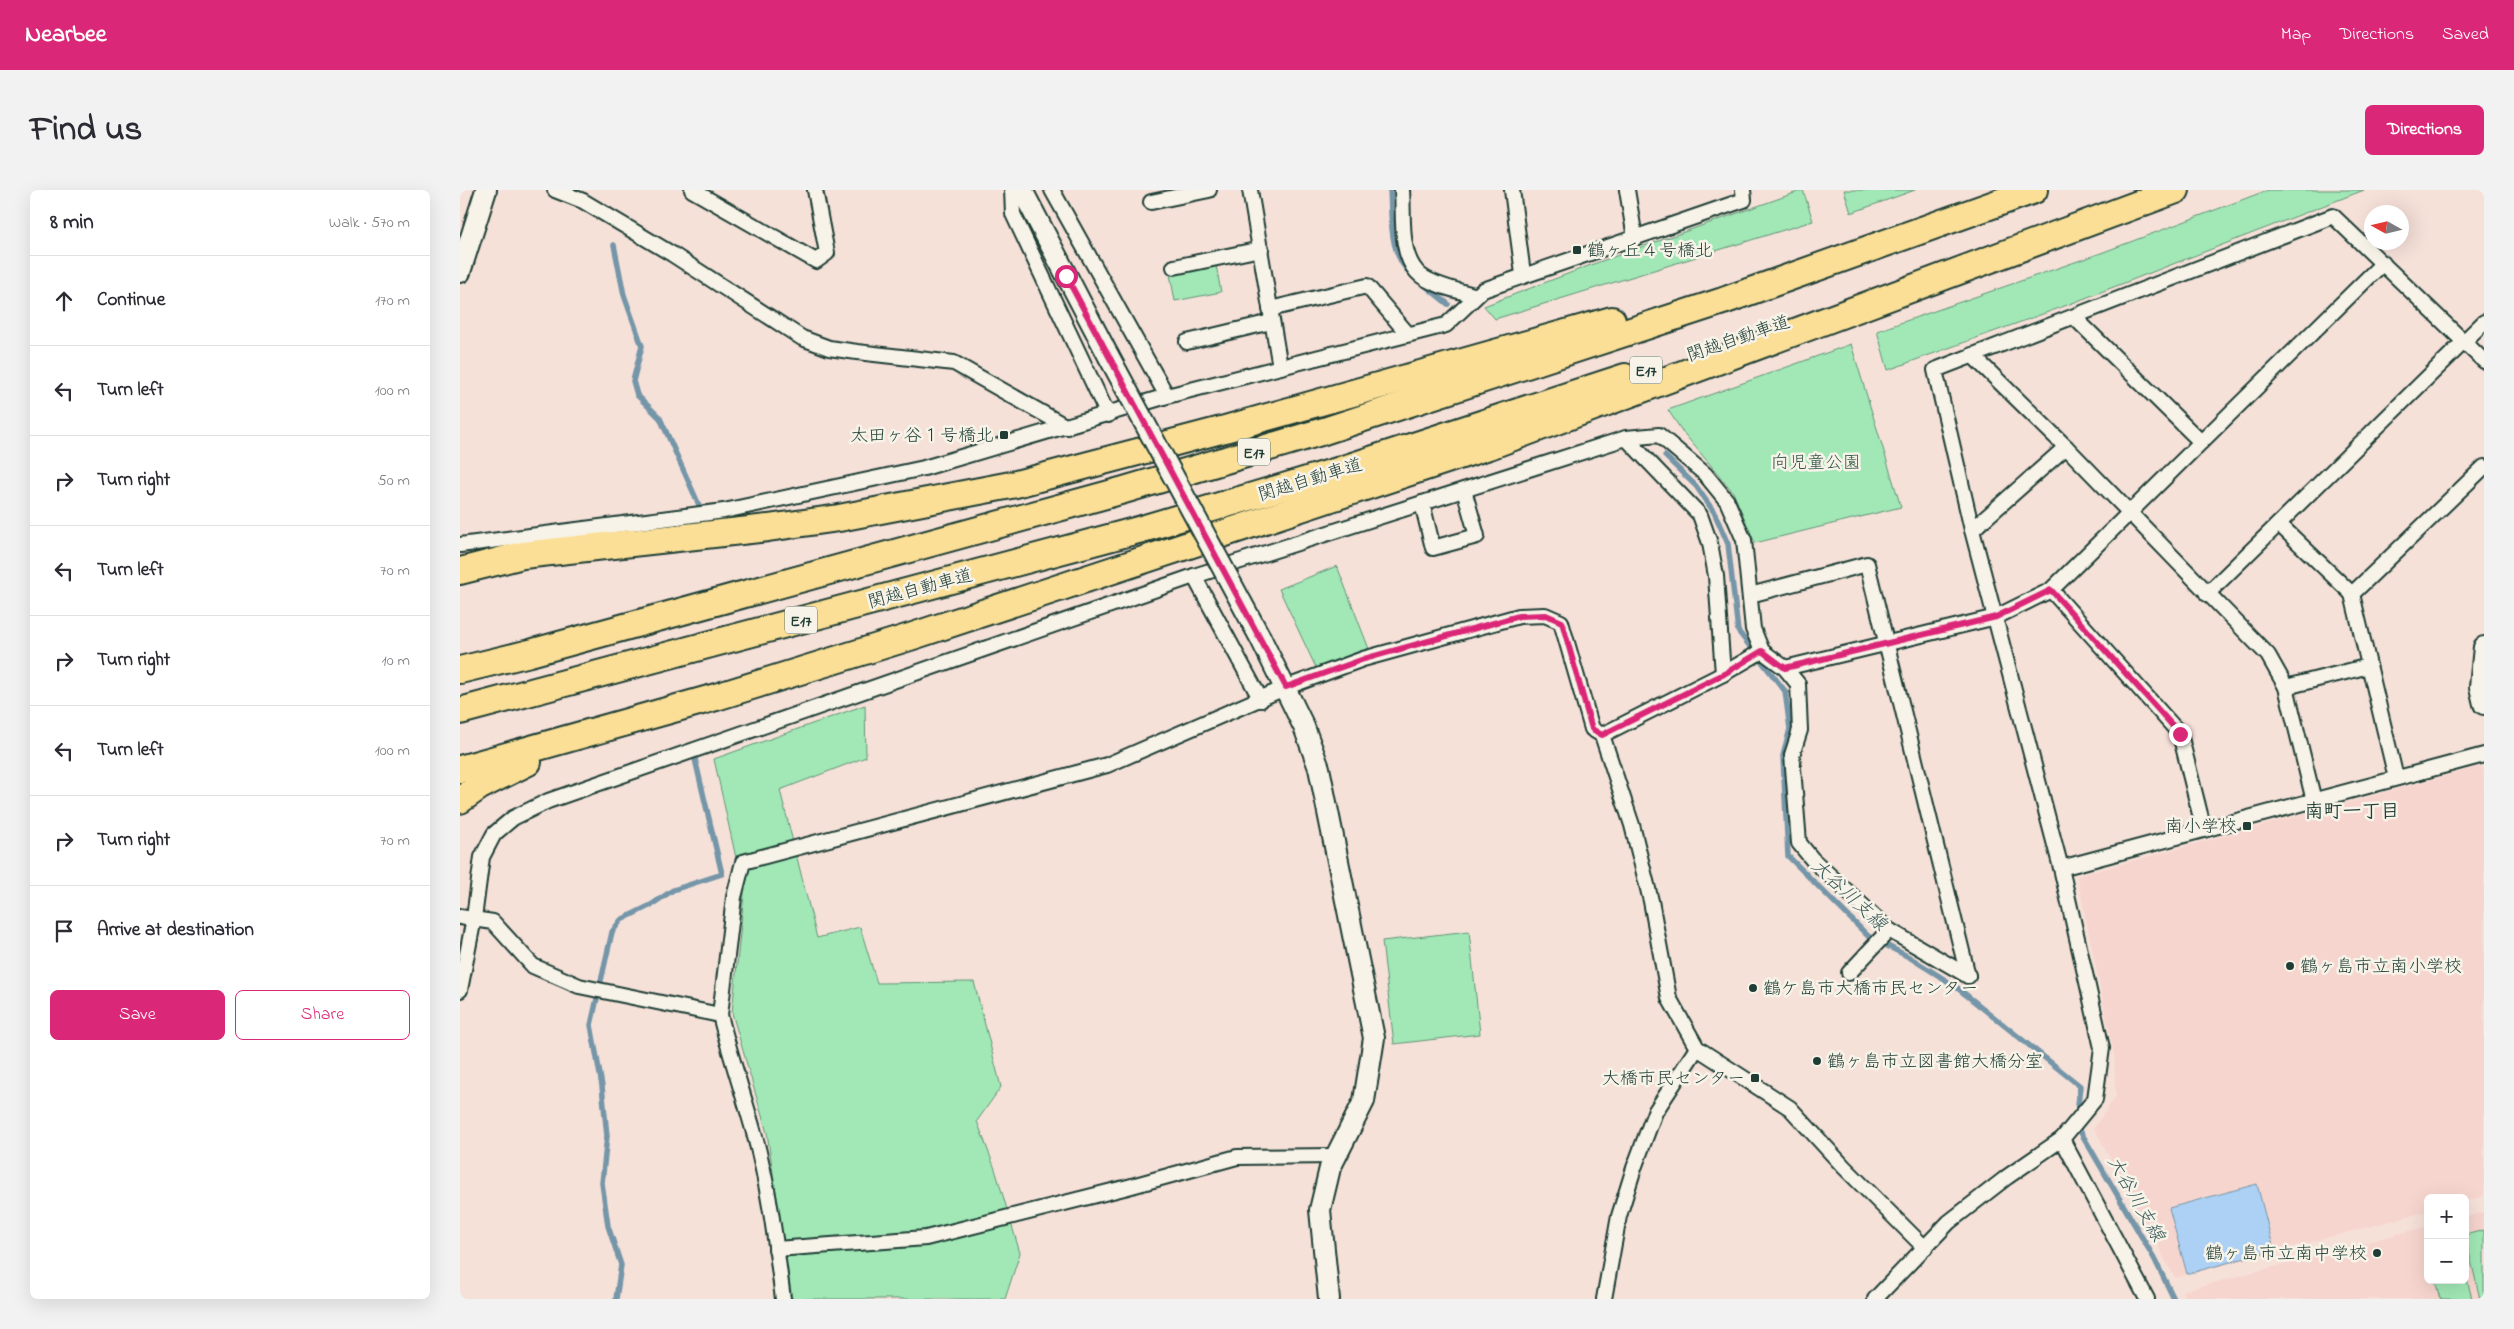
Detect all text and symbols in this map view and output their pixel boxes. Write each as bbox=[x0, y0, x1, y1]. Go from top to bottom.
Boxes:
text: Nearbee bbox=[25, 18, 107, 53]
text: Map bbox=[2281, 22, 2311, 48]
text: Directions bbox=[2339, 22, 2414, 48]
text: Saved bbox=[2442, 22, 2489, 48]
text: Find us bbox=[30, 105, 142, 156]
button: Directions bbox=[2365, 105, 2484, 155]
north arrow bbox=[2364, 205, 2409, 250]
text: 8 min bbox=[50, 208, 94, 238]
text: Walk · 570 m bbox=[329, 211, 410, 235]
place label: 鶴ヶ丘４号橋北 bbox=[1587, 239, 1713, 265]
marker: 鶴ヶ丘４号橋北 bbox=[1571, 244, 1583, 256]
route start bbox=[1055, 265, 1078, 288]
icon: ahead bbox=[50, 287, 78, 315]
text: Continue bbox=[97, 287, 165, 314]
text: 170 m bbox=[375, 289, 410, 313]
street label: 関越自動車道 bbox=[1683, 310, 1794, 370]
road number: E17 bbox=[1630, 356, 1662, 384]
icon: left bbox=[50, 377, 78, 405]
text: Turn left bbox=[97, 377, 164, 404]
text: 100 m bbox=[375, 379, 410, 403]
place label: 太田ヶ谷１号橋北 bbox=[850, 424, 994, 450]
marker: 太田ヶ谷１号橋北 bbox=[998, 429, 1010, 441]
road number: E17 bbox=[1238, 438, 1270, 466]
park label: 向児童公園 bbox=[1771, 451, 1861, 477]
street label: 関越自動車道 bbox=[1255, 453, 1366, 509]
icon: right bbox=[50, 467, 78, 495]
text: Turn right bbox=[97, 467, 170, 494]
text: 50 m bbox=[378, 469, 410, 493]
icon: left bbox=[50, 557, 78, 585]
text: Turn left bbox=[97, 557, 164, 584]
text: 70 m bbox=[380, 559, 410, 583]
street label: 関越自動車道 bbox=[865, 563, 976, 616]
road number: E17 bbox=[785, 606, 817, 634]
icon: right bbox=[50, 647, 78, 675]
text: Turn right bbox=[97, 647, 170, 674]
text: 10 m bbox=[382, 649, 410, 673]
route end bbox=[2169, 723, 2192, 746]
icon: left bbox=[50, 737, 78, 765]
text: Turn left bbox=[97, 737, 164, 764]
text: 100 m bbox=[375, 739, 410, 763]
district label: 南町一丁目 bbox=[2304, 799, 2400, 826]
place label: 南小学校 bbox=[2165, 815, 2237, 841]
marker: 南小学校 bbox=[2241, 820, 2253, 832]
icon: right bbox=[50, 827, 78, 855]
text: Turn right bbox=[97, 827, 170, 854]
text: 70 m bbox=[380, 829, 410, 853]
water label: 大谷川支線 bbox=[1804, 854, 1893, 939]
icon: arrive bbox=[50, 917, 78, 945]
text: Arrive at destination bbox=[97, 917, 254, 944]
place label: 鶴ヶ島市立南小学校 bbox=[2300, 955, 2462, 981]
marker: 鶴ヶ島市立南小学校 bbox=[2284, 960, 2296, 972]
place label: 鶴ケ島市大橋市民センター bbox=[1763, 977, 1978, 1003]
marker: 鶴ケ島市大橋市民センター bbox=[1747, 982, 1759, 994]
button: Save bbox=[50, 990, 225, 1040]
button: Share bbox=[235, 990, 410, 1040]
place label: 鶴ヶ島市立図書館大橋分室 bbox=[1827, 1050, 2043, 1076]
marker: 鶴ヶ島市立図書館大橋分室 bbox=[1811, 1055, 1823, 1067]
place label: 大橋市民センター bbox=[1602, 1067, 1745, 1093]
marker: 大橋市民センター bbox=[1749, 1072, 1761, 1084]
water label: 大谷川支線 bbox=[2099, 1151, 2171, 1248]
map controls bbox=[2424, 1194, 2469, 1284]
button: + bbox=[2424, 1194, 2469, 1239]
button: − bbox=[2424, 1239, 2469, 1284]
place label: 鶴ヶ島市立南中学校 bbox=[2205, 1242, 2367, 1268]
marker: 鶴ヶ島市立南中学校 bbox=[2371, 1247, 2383, 1259]

